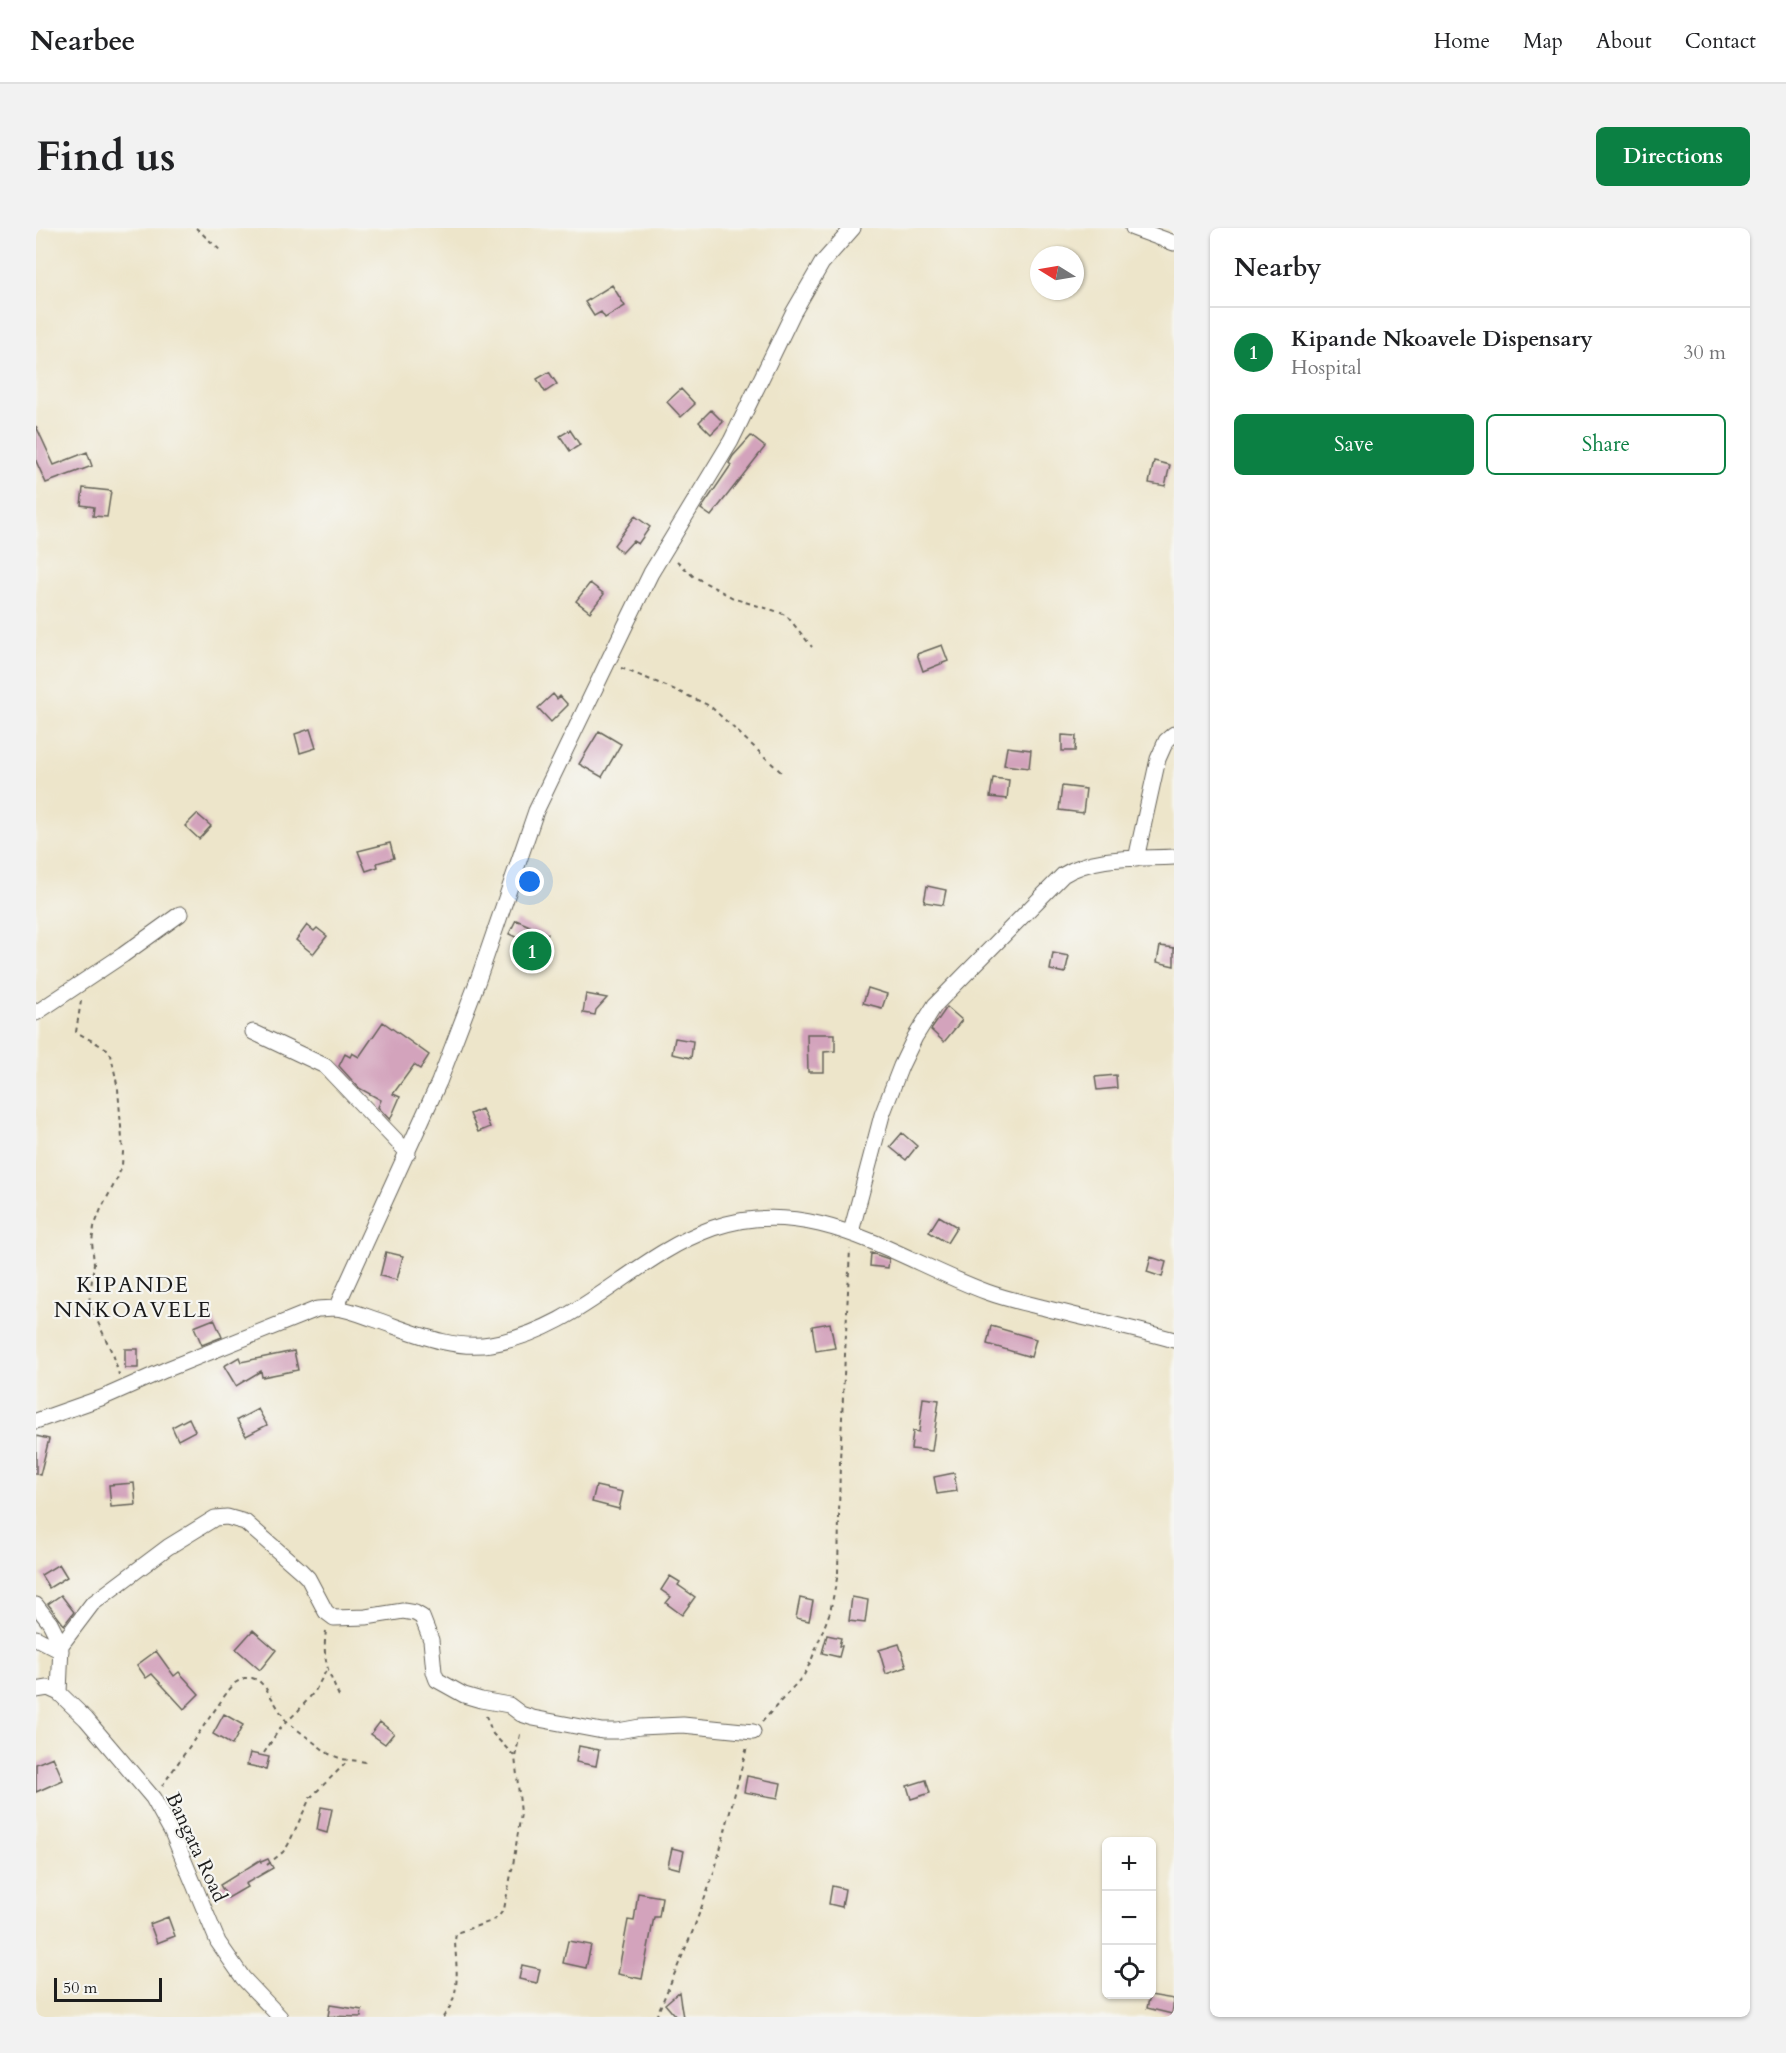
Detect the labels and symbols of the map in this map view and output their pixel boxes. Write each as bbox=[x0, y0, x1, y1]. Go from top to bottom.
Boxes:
north arrow bbox=[1030, 246, 1084, 300]
your location bbox=[515, 867, 544, 896]
pin: 1 bbox=[512, 928, 552, 974]
district label: KIPANDE NNKOAVELE bbox=[54, 1270, 212, 1325]
street label: Bangata Road bbox=[159, 1788, 234, 1907]
scale bar bbox=[54, 1975, 162, 2002]

